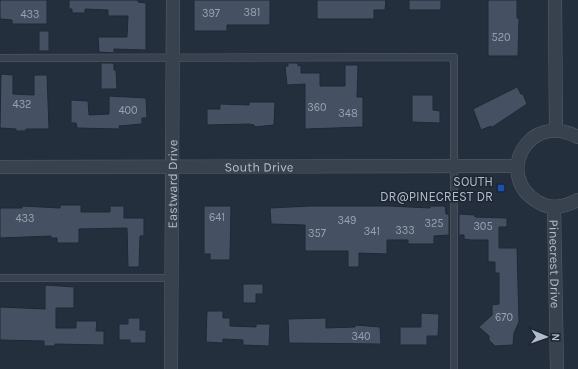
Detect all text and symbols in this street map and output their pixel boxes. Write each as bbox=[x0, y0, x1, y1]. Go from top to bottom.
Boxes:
house number: 381 bbox=[244, 6, 260, 19]
house number: 397 bbox=[202, 7, 220, 20]
house number: 433 bbox=[20, 8, 40, 21]
house number: 520 bbox=[491, 31, 511, 44]
house number: 432 bbox=[12, 98, 32, 111]
house number: 360 bbox=[307, 101, 327, 114]
house number: 400 bbox=[118, 104, 138, 117]
house number: 348 bbox=[338, 107, 358, 120]
street label: Eastward Drive bbox=[165, 139, 180, 228]
street label: South Drive bbox=[224, 159, 294, 175]
place label: SOUTH DR@PINECREST DR bbox=[380, 174, 493, 204]
marker: SOUTH DR@PINECREST DR bbox=[496, 183, 506, 193]
house number: 641 bbox=[209, 211, 225, 224]
house number: 433 bbox=[15, 212, 35, 225]
house number: 349 bbox=[337, 214, 357, 227]
house number: 325 bbox=[424, 217, 444, 230]
street label: Pinecrest Drive bbox=[546, 219, 563, 309]
house number: 305 bbox=[473, 220, 493, 233]
house number: 333 bbox=[395, 224, 415, 237]
house number: 341 bbox=[364, 225, 380, 238]
house number: 357 bbox=[308, 227, 326, 240]
house number: 670 bbox=[495, 311, 513, 324]
north arrow bbox=[526, 317, 566, 357]
house number: 340 bbox=[351, 330, 371, 343]
text: N bbox=[549, 333, 562, 342]

